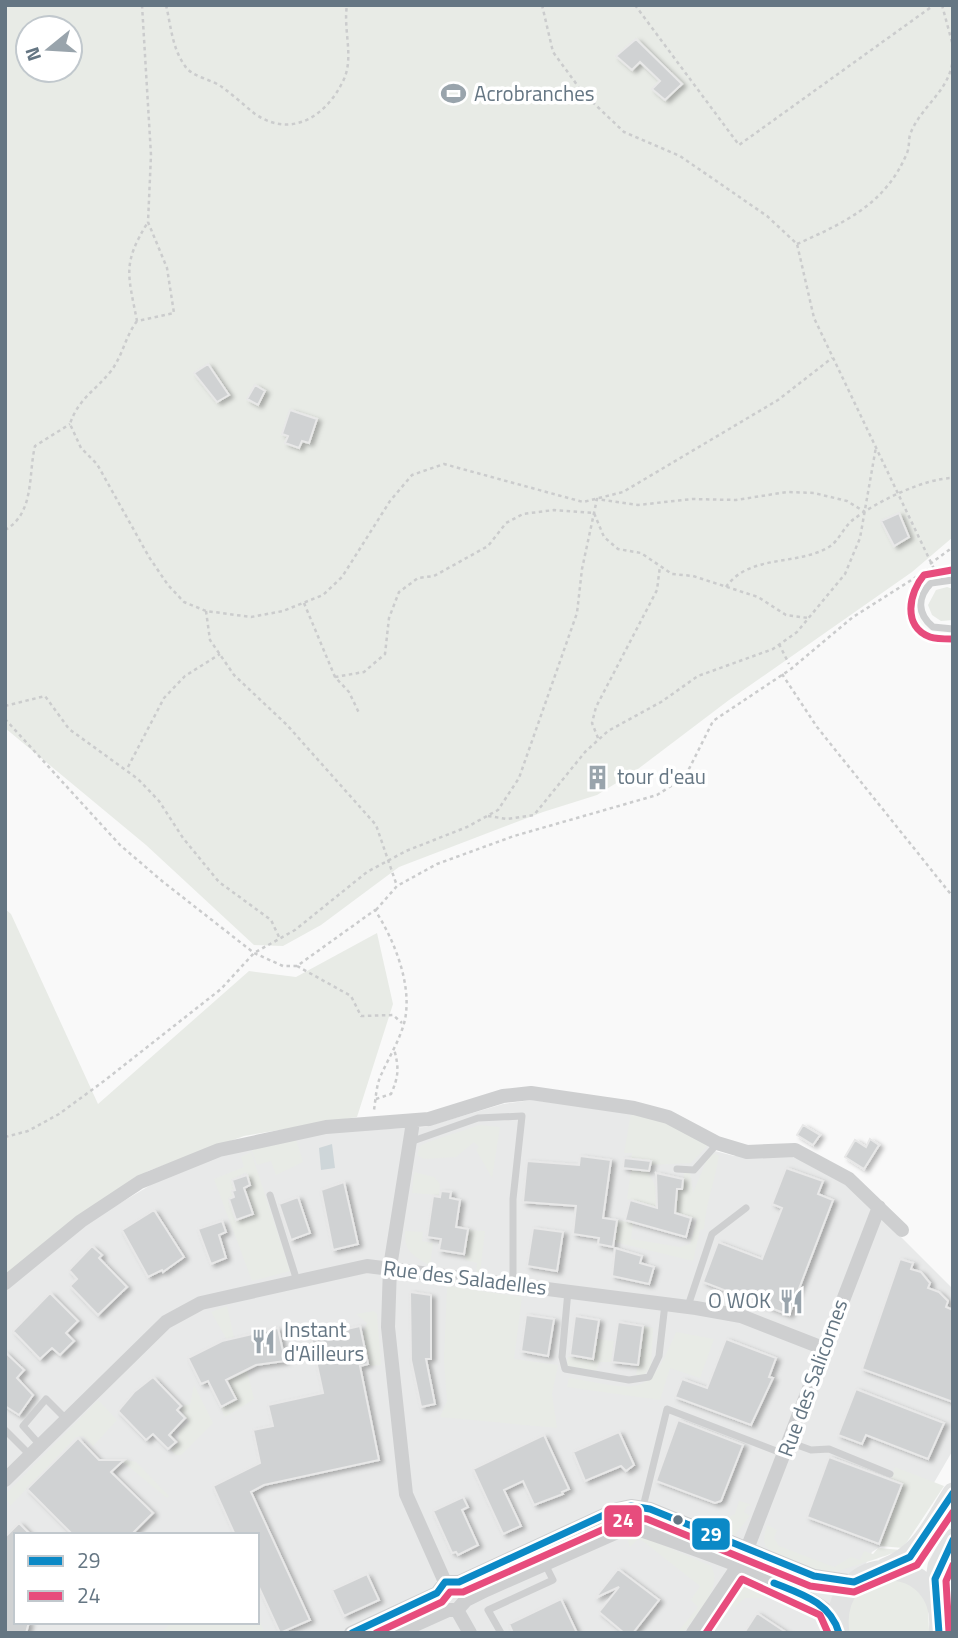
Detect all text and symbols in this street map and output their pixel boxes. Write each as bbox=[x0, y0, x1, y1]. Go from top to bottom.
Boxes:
north arrow bbox=[14, 14, 84, 84]
text: N bbox=[17, 44, 48, 65]
place label: Acrobranches bbox=[474, 77, 595, 109]
sports icon: Acrobranches bbox=[440, 80, 468, 108]
place label: tour d'eau bbox=[617, 760, 706, 792]
building icon: tour d'eau bbox=[583, 763, 611, 791]
street label: Rue des Saladelles bbox=[382, 1251, 549, 1303]
place label: O WOK bbox=[708, 1284, 771, 1316]
restaurant icon: O WOK bbox=[777, 1287, 805, 1315]
street label: Rue des Salicornes bbox=[769, 1294, 855, 1461]
place label: Instant d'Ailleurs bbox=[284, 1313, 364, 1369]
restaurant icon: Instant d'Ailleurs bbox=[250, 1328, 278, 1356]
line badge: 24 bbox=[603, 1504, 643, 1538]
text: 24 bbox=[612, 1505, 634, 1534]
unlabelled marker bbox=[671, 1513, 685, 1527]
line badge: 29 bbox=[691, 1517, 731, 1551]
text: 29 bbox=[700, 1519, 722, 1548]
legend bbox=[14, 1533, 259, 1624]
text: 29 bbox=[77, 1544, 101, 1576]
text: 24 bbox=[77, 1579, 101, 1611]

